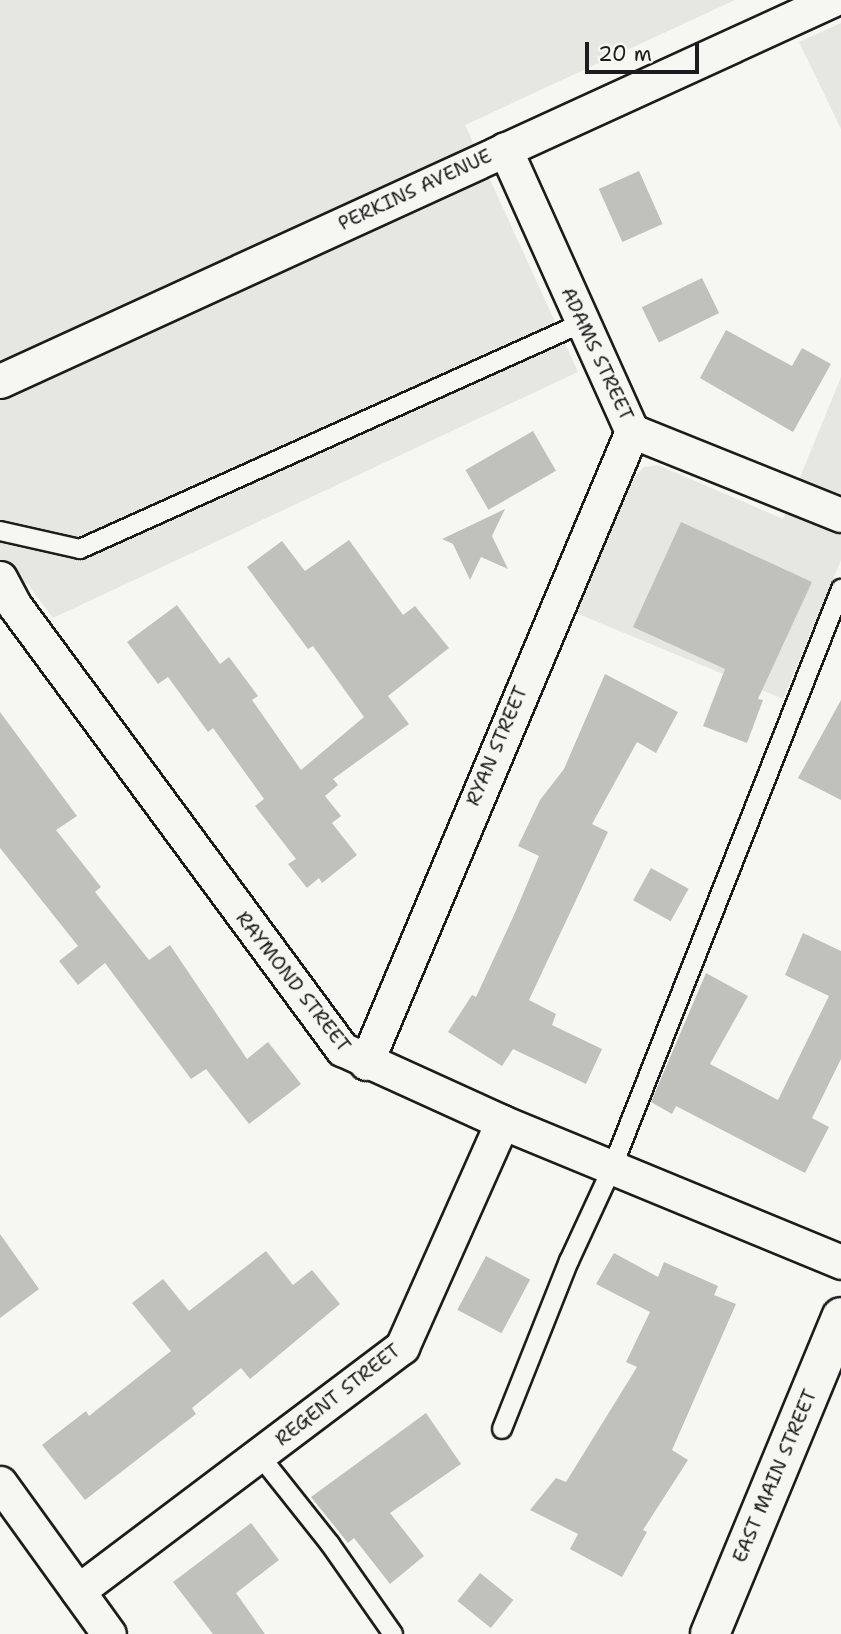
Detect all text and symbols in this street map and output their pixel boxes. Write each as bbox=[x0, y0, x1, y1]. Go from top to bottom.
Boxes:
scale bar bbox=[589, 28, 703, 72]
text: 20 m bbox=[598, 40, 652, 68]
street label: PERKINS AVENUE bbox=[335, 144, 495, 236]
street label: ADAMS STREET bbox=[556, 284, 638, 424]
street label: RYAN STREET bbox=[462, 683, 532, 809]
street label: RAYMOND STREET bbox=[231, 907, 355, 1057]
street label: REGENT STREET bbox=[271, 1339, 405, 1451]
street label: EAST MAIN STREET bbox=[728, 1386, 822, 1566]

